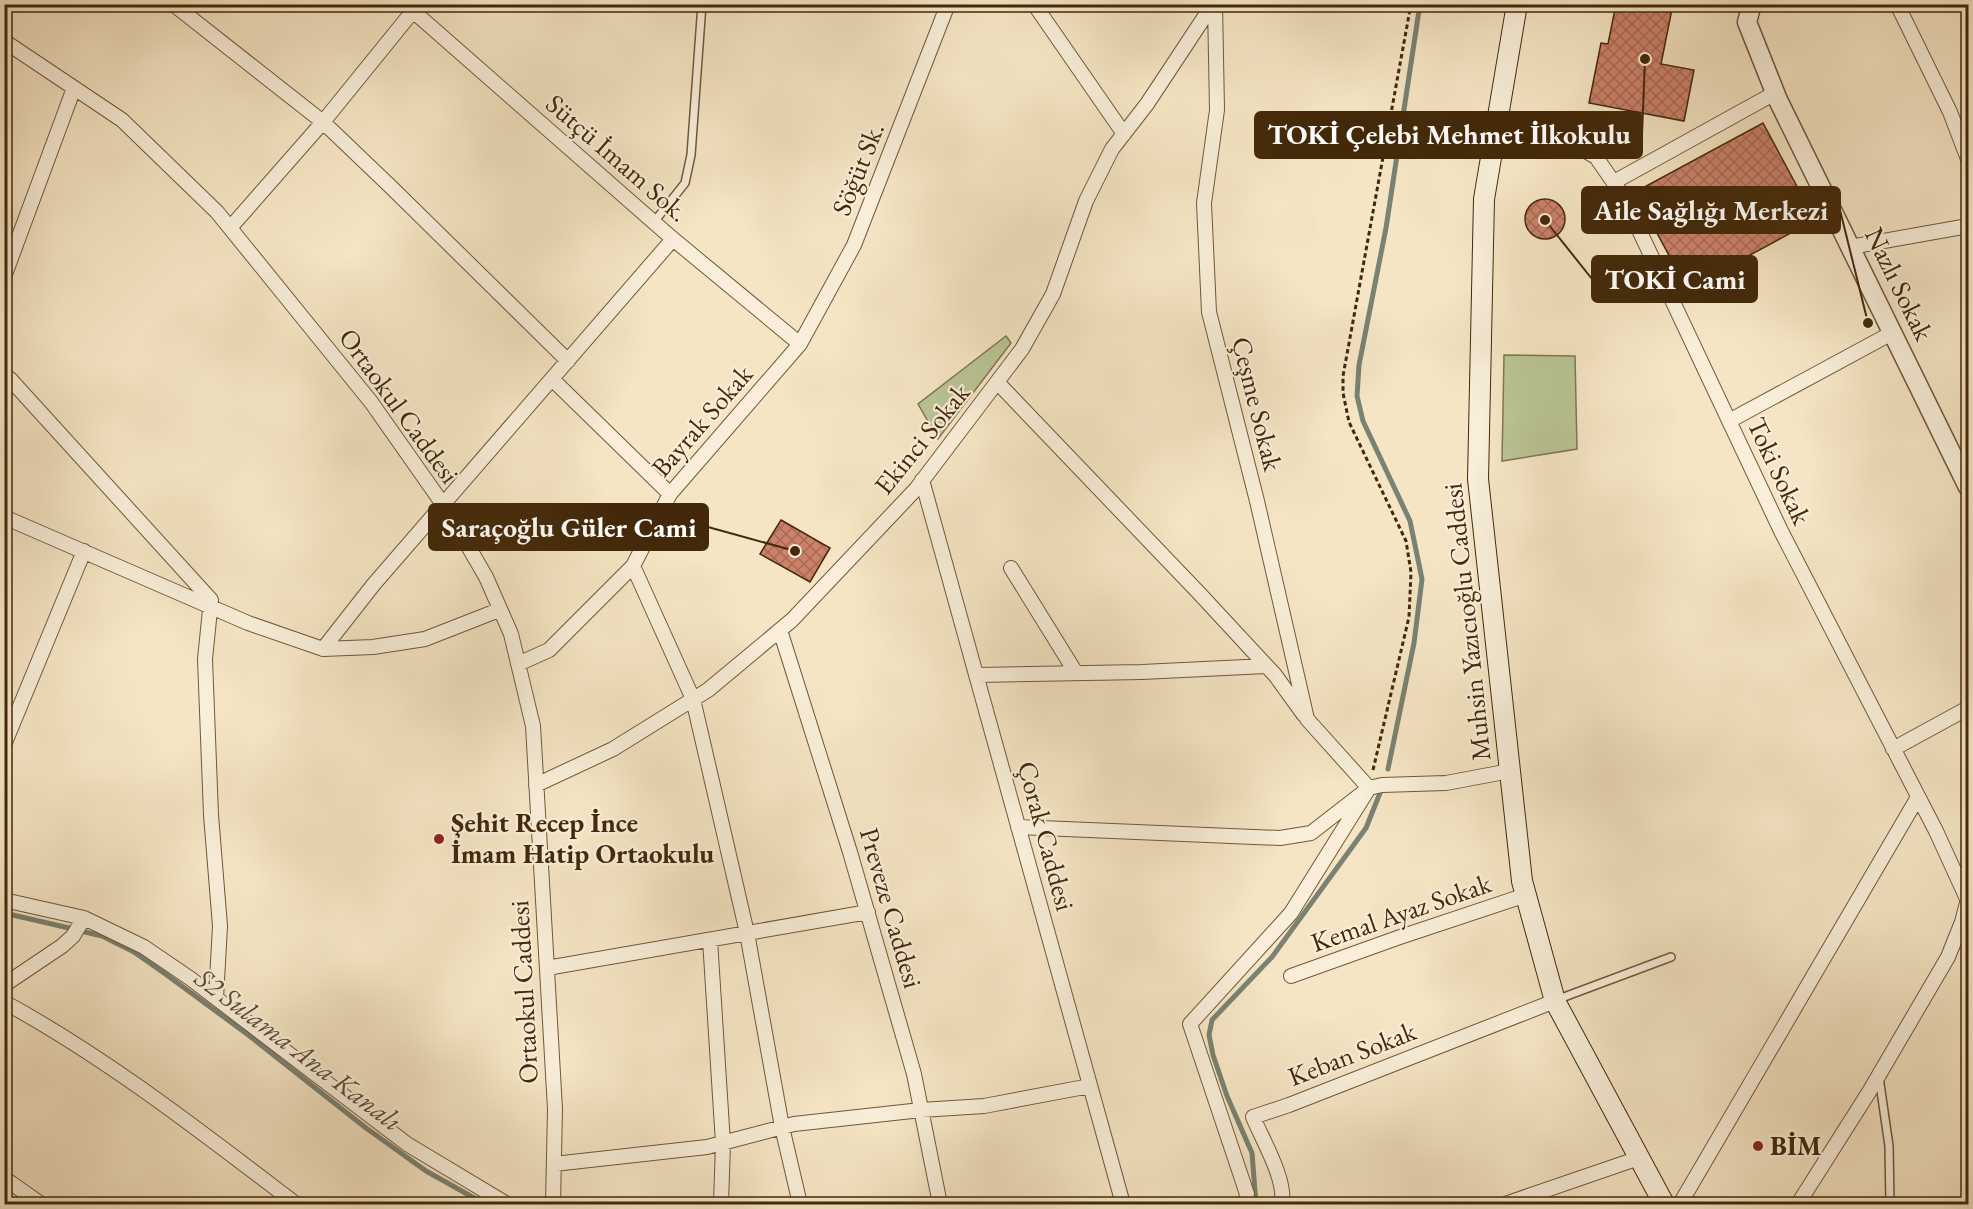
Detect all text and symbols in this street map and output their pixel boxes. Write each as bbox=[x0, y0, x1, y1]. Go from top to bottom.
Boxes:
street label: Sütçü İmam Sok. bbox=[539, 86, 696, 229]
callout: TOKİ Çelebi Mehmet İlkokulu bbox=[1255, 112, 1642, 158]
text: TOKİ Çelebi Mehmet İlkokulu bbox=[1267, 116, 1631, 152]
street label: Söğüt Sk. bbox=[823, 117, 892, 220]
callout: Aile Sağlığı Merkezi bbox=[1582, 187, 1840, 233]
text: Aile Sağlığı Merkezi bbox=[1593, 192, 1828, 228]
street label: Nazlı Sokak bbox=[1857, 221, 1942, 347]
callout: TOKİ Cami bbox=[1592, 256, 1757, 302]
text: TOKİ Cami bbox=[1604, 261, 1746, 297]
street label: Ortaokul Caddesi bbox=[331, 321, 468, 491]
street label: Çeşme Sokak bbox=[1224, 333, 1291, 475]
street label: Bayrak Sokak bbox=[643, 357, 760, 484]
street label: Ekinci Sokak bbox=[866, 376, 977, 502]
street label: Toki Sokak bbox=[1739, 411, 1820, 530]
street label: Muhsin Yazıcıoğlu Caddesi bbox=[1434, 481, 1498, 763]
callout: Saraçoğlu Güler Cami bbox=[429, 504, 708, 550]
text: Saraçoğlu Güler Cami bbox=[442, 509, 696, 545]
street label: Çorak Caddesi bbox=[1010, 757, 1083, 915]
place label: Şehit Recep İnce İmam Hatip Ortaokulu bbox=[451, 805, 714, 871]
street label: Preveze Caddesi bbox=[852, 824, 931, 993]
marker: Şehit Recep İnce İmam Hatip Ortaokulu bbox=[432, 832, 446, 846]
street label: Kemal Ayaz Sokak bbox=[1306, 865, 1496, 960]
street label: Ortaokul Caddesi bbox=[501, 899, 546, 1085]
water label: S2 Sulama Ana Kanalı bbox=[187, 959, 410, 1139]
street label: Keban Sokak bbox=[1283, 1013, 1421, 1094]
place label: BİM bbox=[1770, 1128, 1822, 1163]
marker: BİM bbox=[1751, 1139, 1765, 1153]

